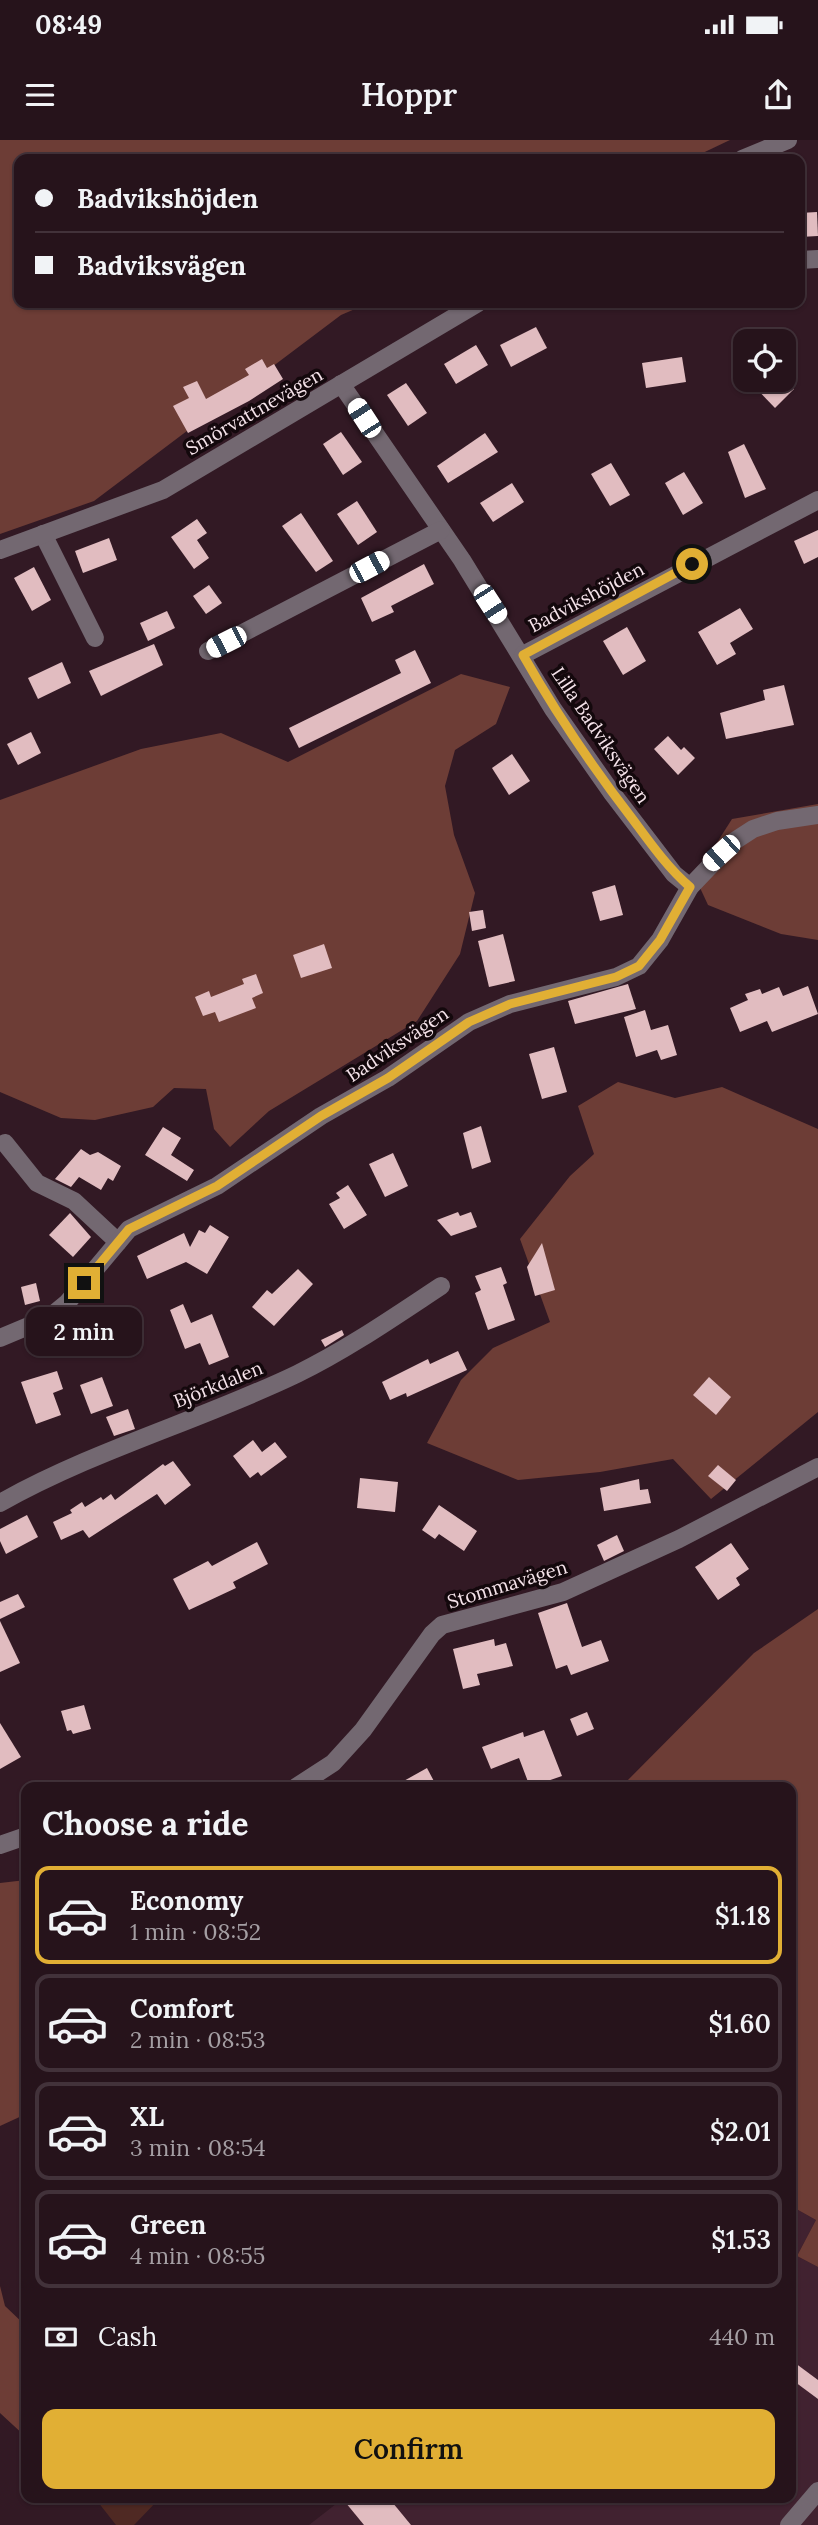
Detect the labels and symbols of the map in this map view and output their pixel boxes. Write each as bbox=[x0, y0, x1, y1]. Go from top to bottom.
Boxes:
street label: Smörvattnevägen bbox=[181, 362, 327, 460]
car bbox=[344, 395, 385, 441]
car bbox=[346, 548, 393, 586]
route start bbox=[676, 548, 708, 580]
street label: Badvikshöjden bbox=[524, 556, 648, 638]
car bbox=[470, 581, 511, 627]
car bbox=[203, 623, 250, 661]
street label: Lilla Badviksvägen bbox=[546, 662, 656, 808]
car bbox=[699, 831, 744, 875]
street label: Badviksvägen bbox=[341, 1001, 453, 1087]
route end bbox=[68, 1267, 100, 1299]
callout: 2 min bbox=[26, 1308, 142, 1356]
street label: Björkdalen bbox=[170, 1355, 266, 1413]
street label: Stommavägen bbox=[444, 1554, 570, 1614]

